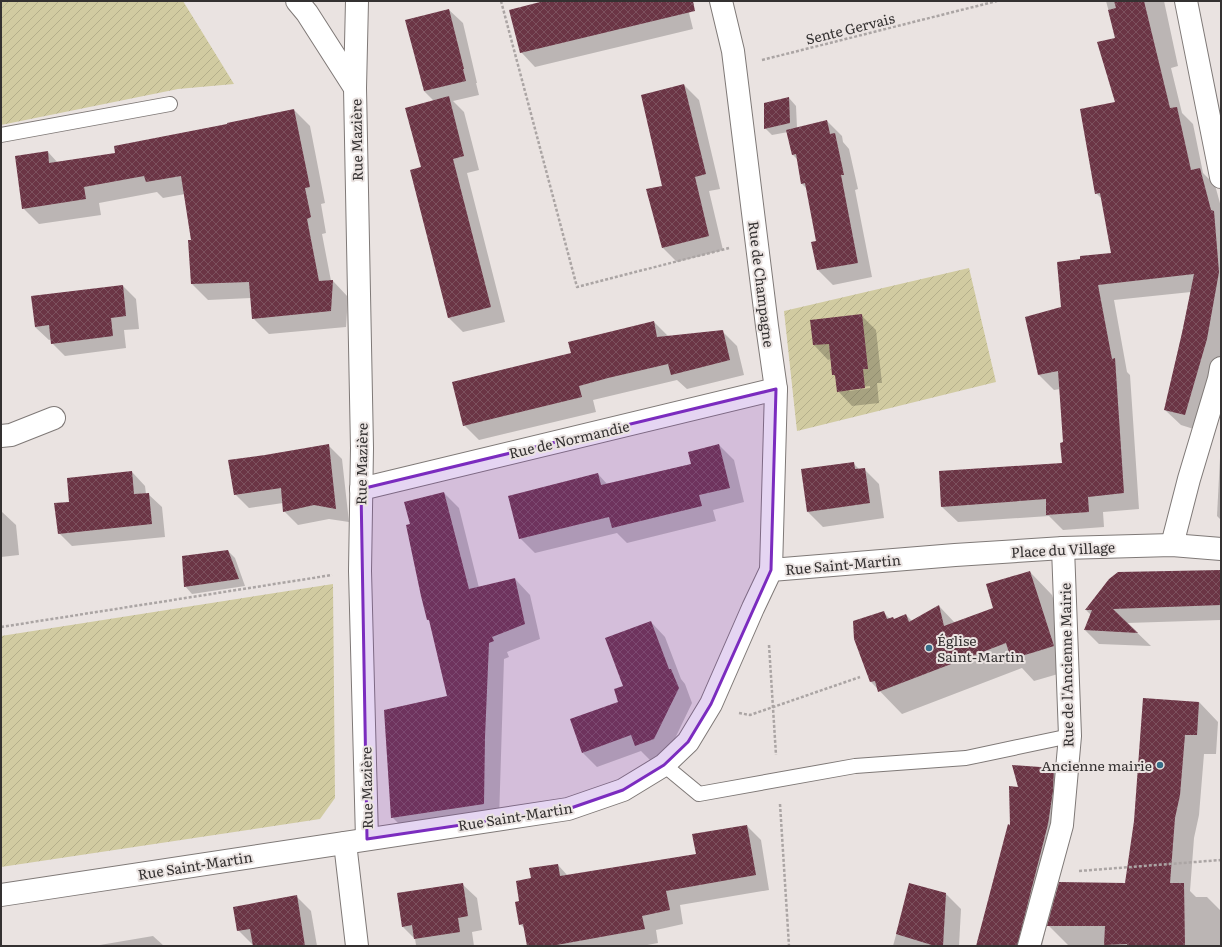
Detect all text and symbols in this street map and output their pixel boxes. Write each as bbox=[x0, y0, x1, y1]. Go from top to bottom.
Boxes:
street label: Sente Gervais bbox=[803, 7, 897, 49]
street label: Rue Mazière bbox=[345, 99, 367, 181]
street label: Rue de Champagne bbox=[744, 220, 780, 348]
street label: Rue de Normandie bbox=[507, 415, 631, 463]
street label: Rue Mazière bbox=[350, 423, 372, 505]
street label: Place du Village bbox=[1010, 536, 1116, 562]
street label: Rue Saint-Martin bbox=[784, 549, 902, 579]
street label: Rue de l'Ancienne Mairie bbox=[1055, 583, 1077, 747]
place label: Église Saint-Martin bbox=[937, 630, 1024, 666]
marker: Église Saint-Martin bbox=[924, 643, 934, 653]
street label: Rue Mazière bbox=[355, 747, 377, 829]
place label: Ancienne mairie bbox=[1041, 755, 1152, 775]
marker: Ancienne mairie bbox=[1155, 760, 1165, 770]
street label: Rue Saint-Martin bbox=[456, 797, 574, 835]
street label: Rue Saint-Martin bbox=[136, 846, 254, 884]

